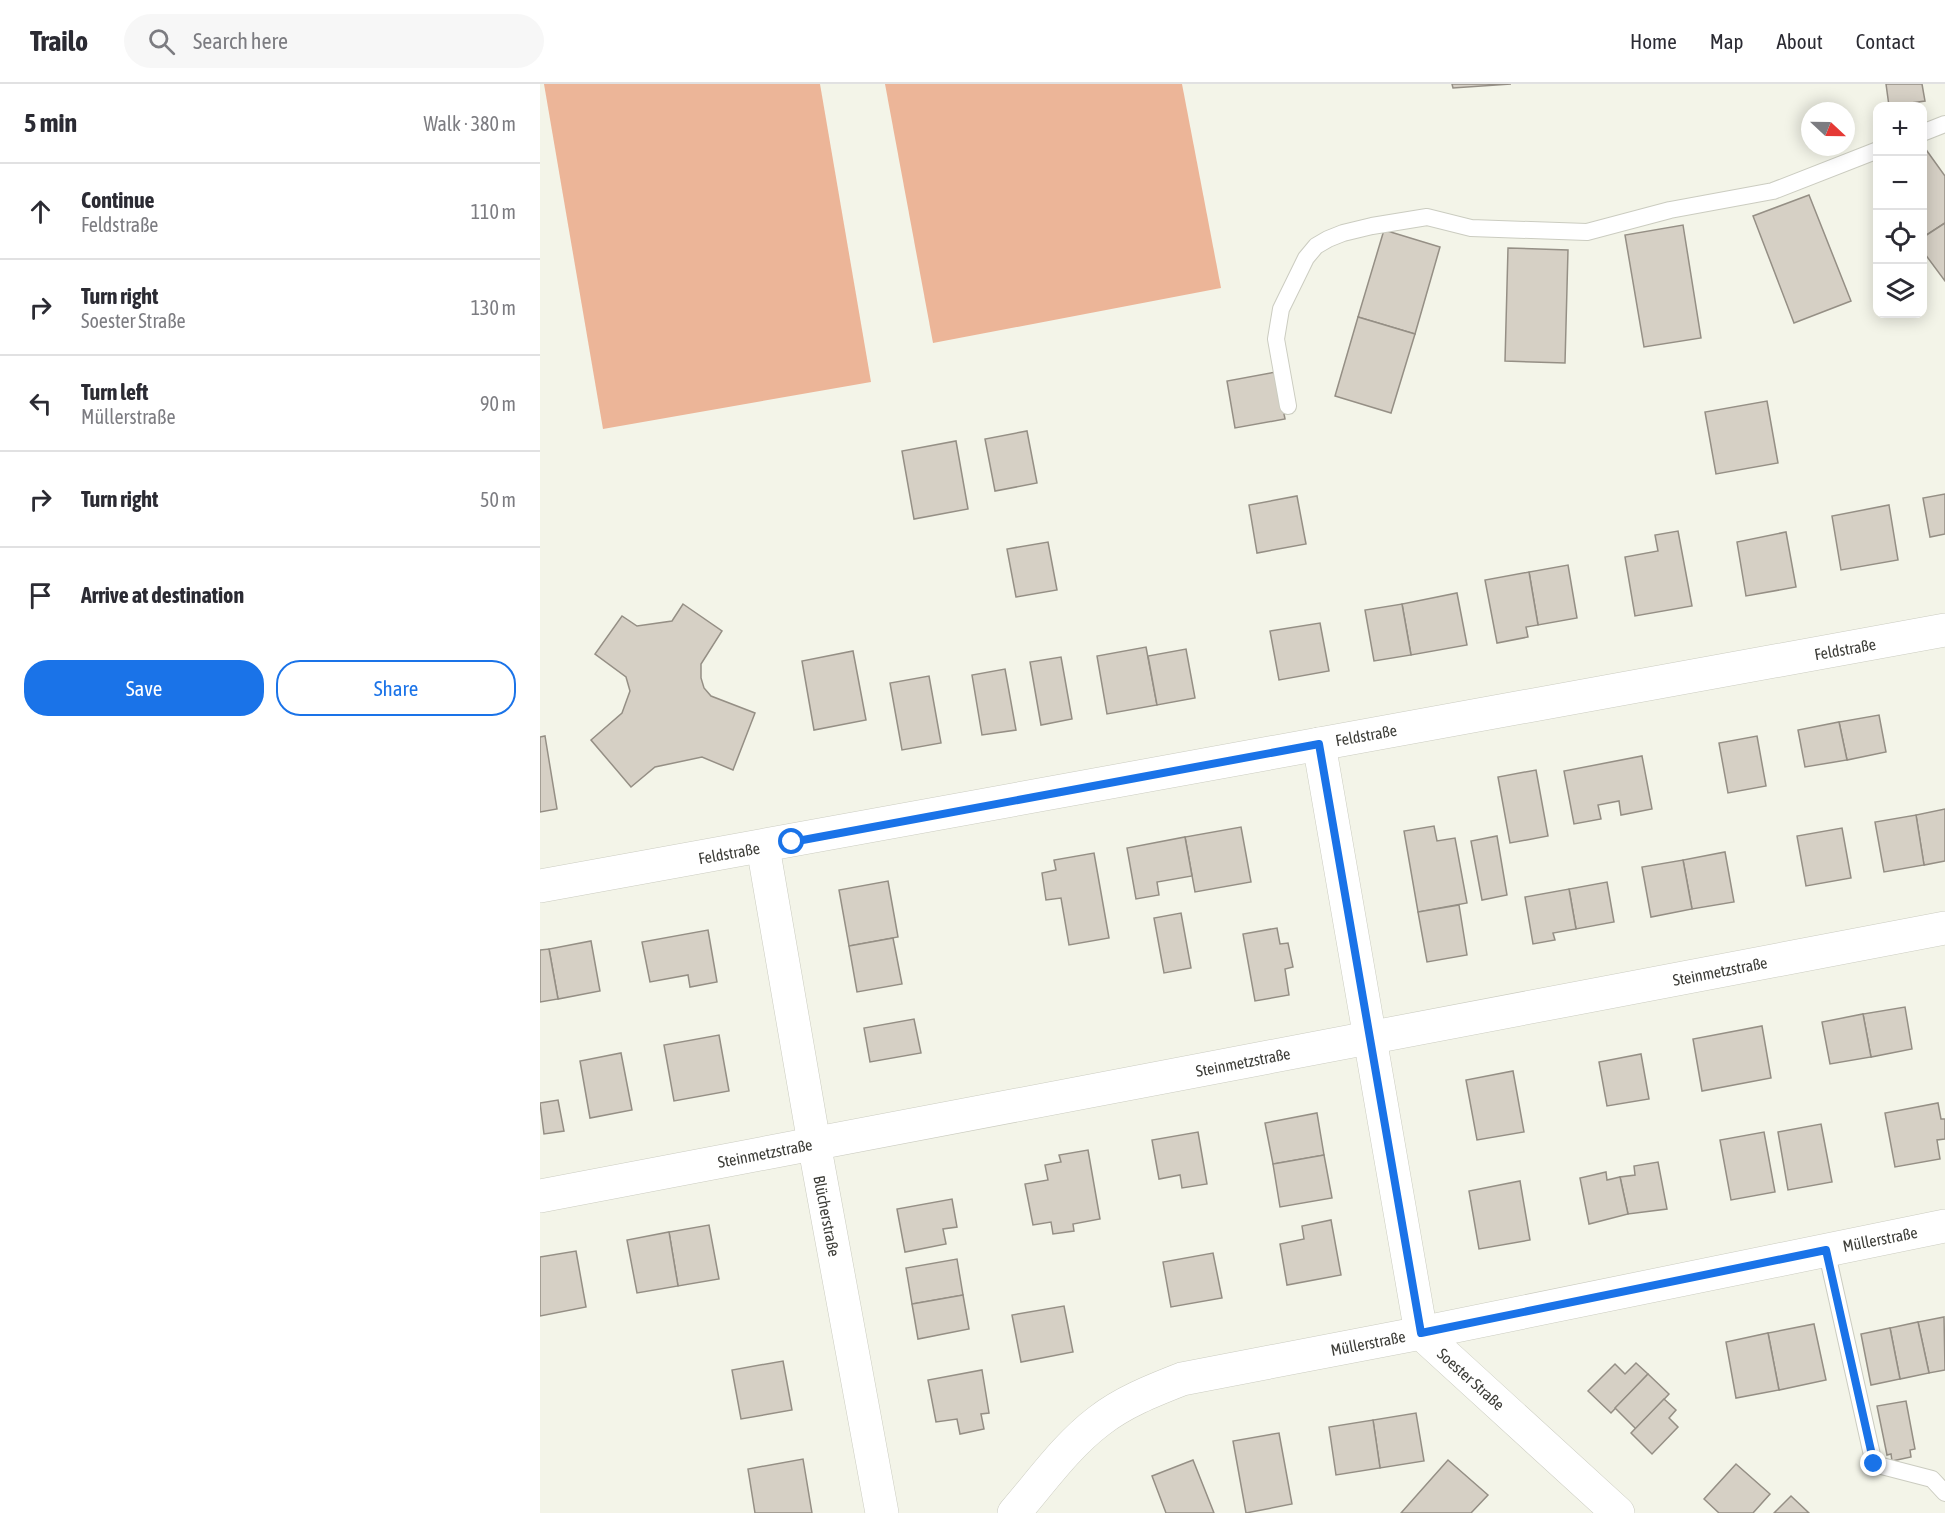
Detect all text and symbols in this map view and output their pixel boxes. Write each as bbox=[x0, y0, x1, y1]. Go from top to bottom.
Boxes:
search box bbox=[124, 14, 544, 68]
text: Trailo bbox=[30, 25, 88, 57]
icon: search bbox=[145, 25, 178, 58]
text: Search here bbox=[193, 28, 288, 54]
text: Home bbox=[1630, 29, 1677, 53]
text: Map bbox=[1710, 29, 1744, 53]
text: About bbox=[1777, 29, 1823, 53]
text: Contact bbox=[1856, 29, 1915, 53]
north arrow bbox=[1801, 102, 1855, 156]
map controls bbox=[1873, 102, 1927, 318]
button: + bbox=[1873, 102, 1927, 156]
text: 5 min bbox=[24, 108, 77, 138]
text: Walk · 380 m bbox=[424, 112, 516, 135]
button: − bbox=[1873, 156, 1927, 210]
text: Continue bbox=[81, 187, 155, 213]
icon: ahead bbox=[24, 195, 57, 228]
text: 110 m bbox=[471, 200, 516, 223]
button: locate bbox=[1873, 210, 1927, 264]
text: Feldstraße bbox=[81, 213, 158, 236]
button: layers bbox=[1873, 264, 1927, 318]
text: Turn right bbox=[81, 283, 158, 309]
icon: right bbox=[24, 291, 57, 324]
text: 130 m bbox=[471, 296, 516, 319]
text: Soester Straße bbox=[81, 309, 186, 332]
text: Turn left bbox=[81, 379, 148, 405]
icon: left bbox=[24, 387, 57, 420]
text: 90 m bbox=[480, 392, 516, 415]
text: Müllerstraße bbox=[81, 405, 176, 428]
icon: right bbox=[24, 483, 57, 516]
text: Turn right bbox=[81, 486, 158, 512]
text: 50 m bbox=[480, 488, 516, 511]
icon: arrive bbox=[24, 579, 57, 612]
text: Arrive at destination bbox=[81, 582, 244, 608]
street label: Feldstraße bbox=[1813, 635, 1877, 663]
button: Save bbox=[24, 660, 264, 716]
button: Share bbox=[276, 660, 516, 716]
street label: Feldstraße bbox=[1334, 721, 1398, 749]
route start bbox=[778, 828, 804, 854]
street label: Feldstraße bbox=[697, 839, 761, 867]
street label: Steinmetzstraße bbox=[1671, 953, 1769, 989]
street label: Steinmetzstraße bbox=[1194, 1044, 1292, 1080]
street label: Steinmetzstraße bbox=[716, 1135, 814, 1171]
street label: Blücherstraße bbox=[810, 1174, 844, 1258]
street label: Müllerstraße bbox=[1841, 1223, 1919, 1255]
street label: Müllerstraße bbox=[1329, 1327, 1407, 1359]
street label: Soester Straße bbox=[1434, 1344, 1508, 1414]
route end bbox=[1860, 1450, 1886, 1476]

